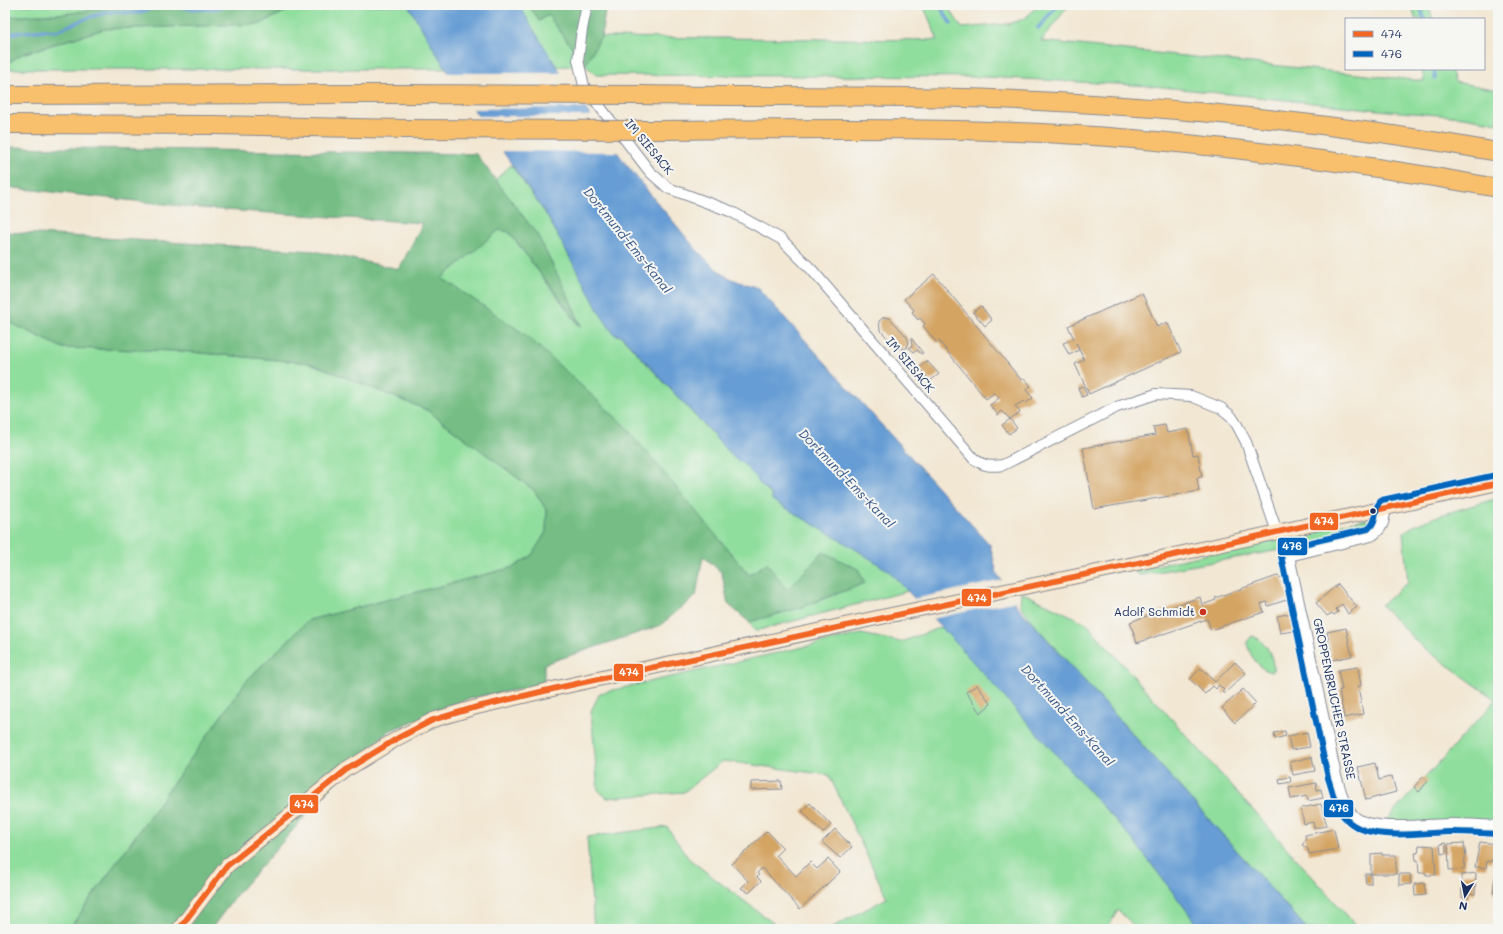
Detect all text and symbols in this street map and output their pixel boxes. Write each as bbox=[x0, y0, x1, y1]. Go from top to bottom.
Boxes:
legend bbox=[1345, 18, 1485, 70]
text: 474 bbox=[1381, 25, 1402, 41]
text: 476 bbox=[1381, 45, 1402, 61]
street label: IM SIESACK bbox=[622, 115, 678, 178]
water label: Dortmund-Ems-Kanal bbox=[580, 183, 677, 297]
street label: IM SIESACK bbox=[883, 333, 939, 396]
water label: Dortmund-Ems-Kanal bbox=[796, 424, 900, 531]
unlabelled marker bbox=[1368, 506, 1378, 516]
line badge: 474 bbox=[1309, 512, 1339, 531]
text: 474 bbox=[1314, 513, 1334, 528]
line badge: 476 bbox=[1277, 537, 1308, 556]
text: 476 bbox=[1282, 538, 1302, 553]
line badge: 474 bbox=[961, 588, 992, 607]
text: 474 bbox=[967, 590, 987, 605]
place label: Adolf Schmidt bbox=[1114, 603, 1195, 619]
marker: Adolf Schmidt bbox=[1198, 607, 1208, 617]
street label: GROPPENBRUCHER STRASSE bbox=[1310, 616, 1360, 781]
water label: Dortmund-Ems-Kanal bbox=[1018, 660, 1119, 770]
line badge: 474 bbox=[613, 663, 644, 682]
text: 474 bbox=[619, 664, 639, 679]
line badge: 474 bbox=[289, 794, 319, 814]
text: 474 bbox=[294, 796, 314, 811]
line badge: 476 bbox=[1323, 799, 1354, 818]
text: 476 bbox=[1329, 800, 1349, 815]
north arrow bbox=[1445, 876, 1485, 916]
text: N bbox=[1458, 898, 1469, 914]

